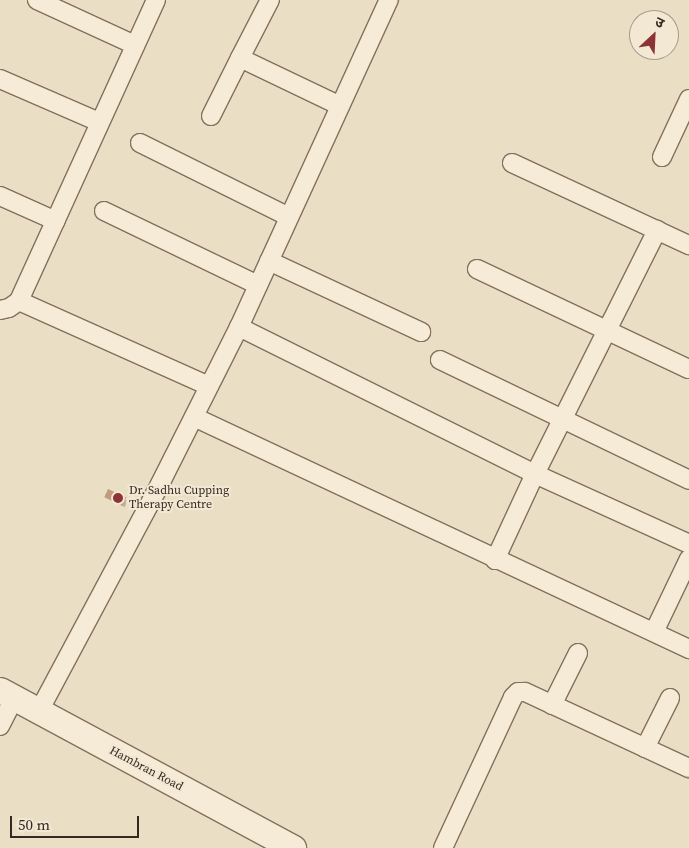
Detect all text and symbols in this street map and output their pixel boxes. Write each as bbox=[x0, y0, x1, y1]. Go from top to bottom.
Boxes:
north arrow bbox=[629, 10, 679, 60]
text: उ bbox=[652, 12, 668, 33]
place label: Dr. Sadhu Cupping Therapy Centre bbox=[129, 484, 229, 512]
marker: Dr. Sadhu Cupping Therapy Centre bbox=[111, 491, 125, 505]
street label: Hambran Road bbox=[107, 744, 185, 794]
scale bar bbox=[12, 806, 141, 838]
text: 50 m bbox=[18, 814, 50, 835]

